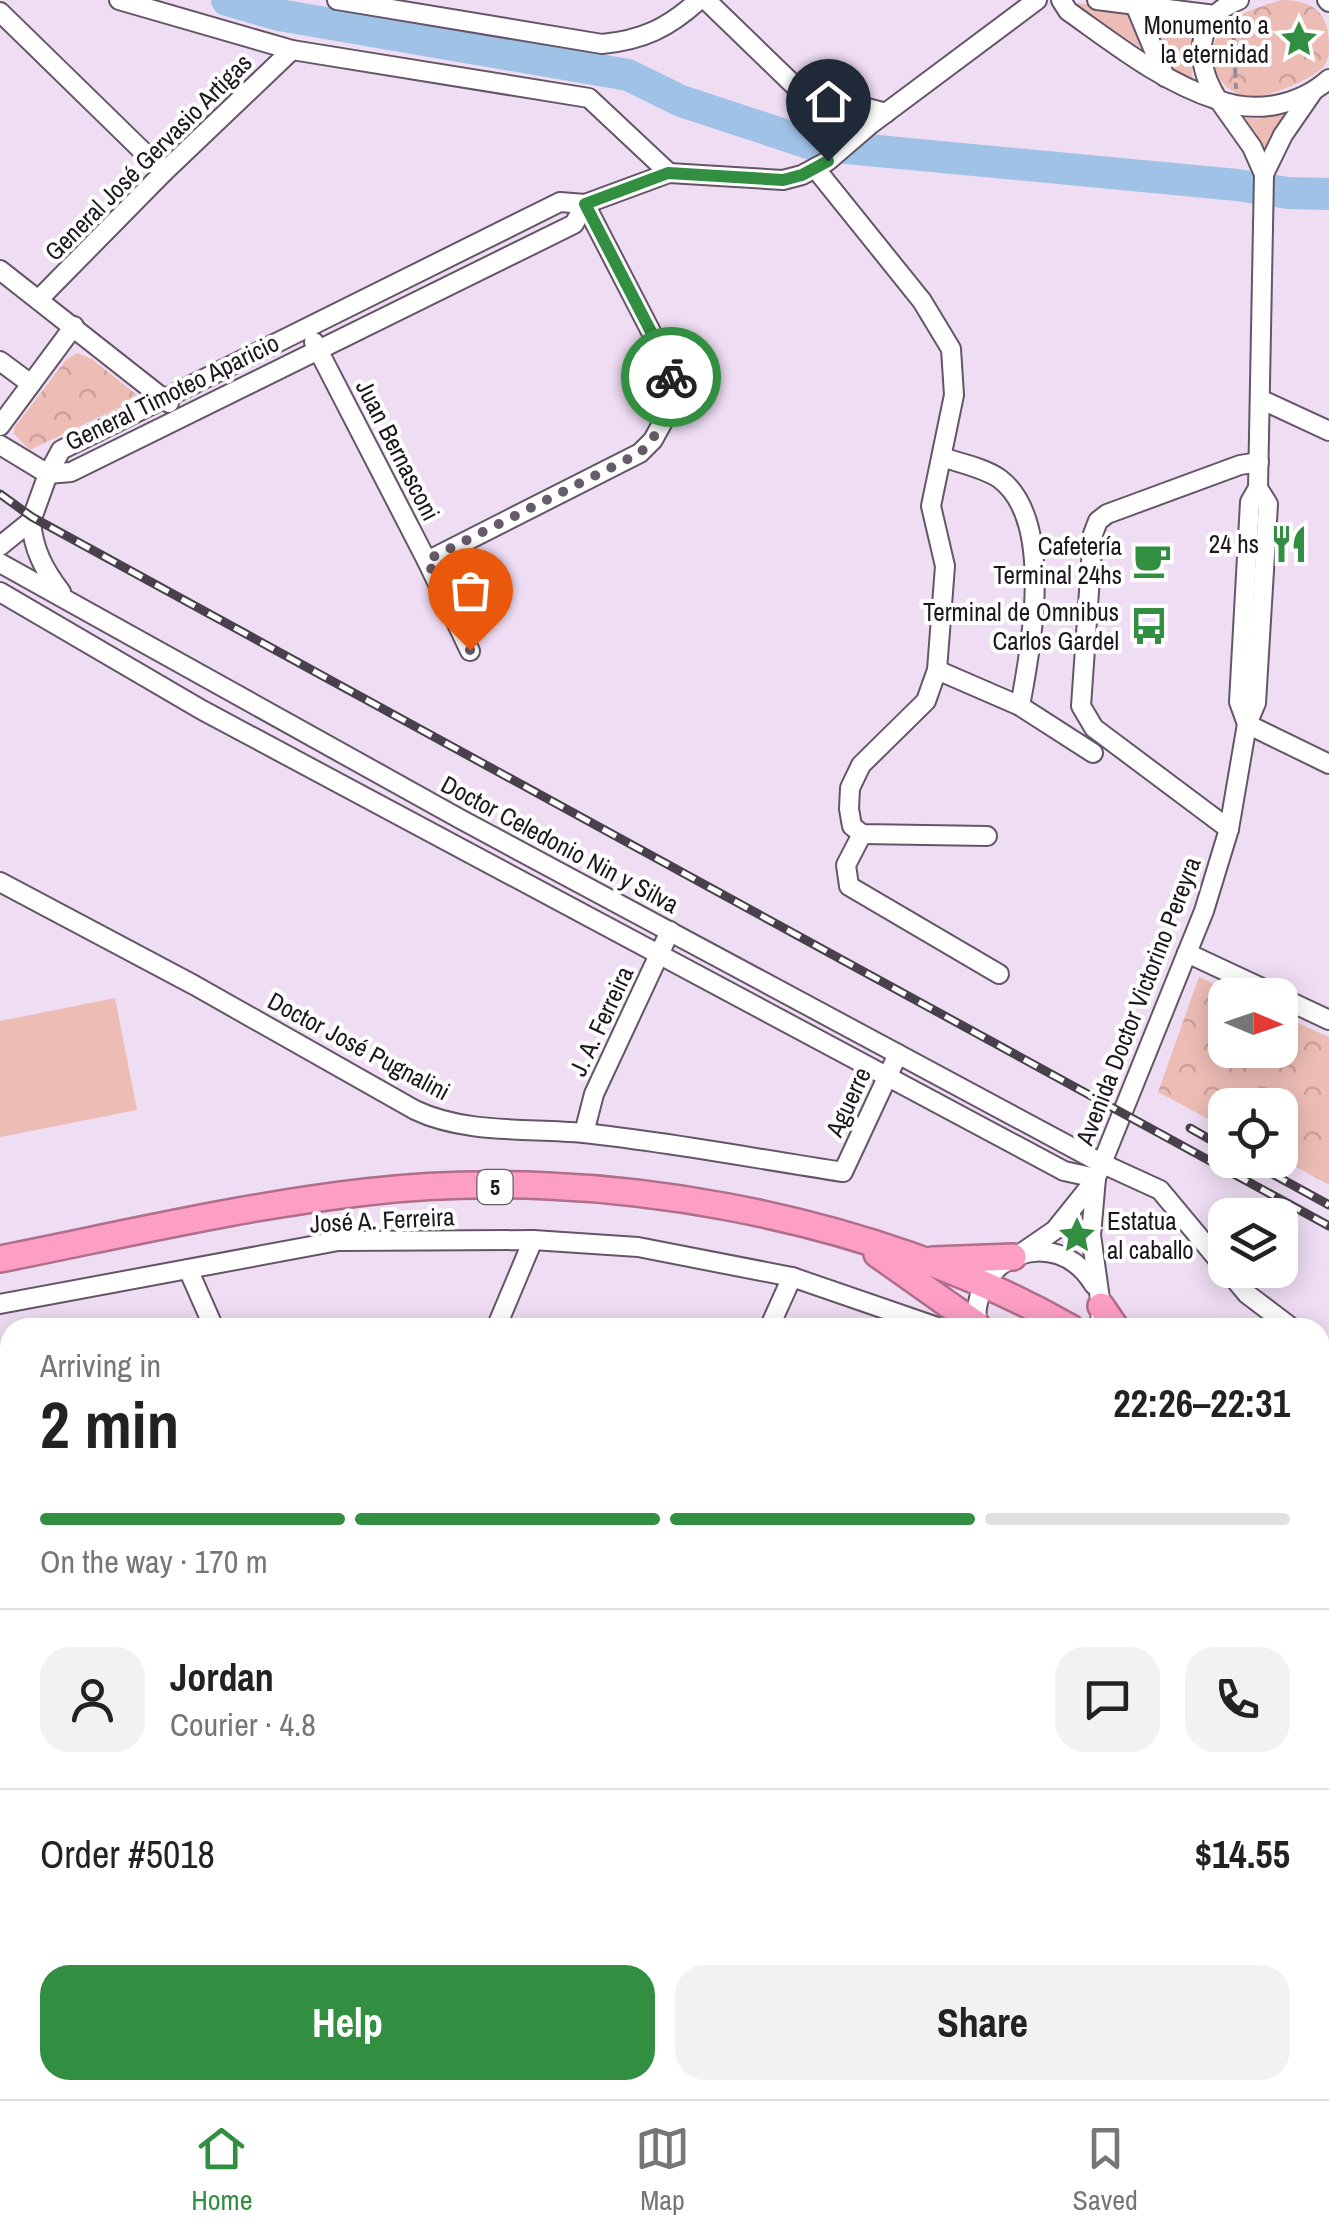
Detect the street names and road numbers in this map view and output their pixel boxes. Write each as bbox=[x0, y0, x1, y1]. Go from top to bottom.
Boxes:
street label: General José Gervasio Artigas bbox=[37, 46, 259, 268]
street label: General Timoteo Aparicio bbox=[59, 325, 285, 459]
street label: Juan Bernasconi bbox=[348, 374, 448, 526]
street label: Doctor Celedonio Nin y Silva bbox=[435, 767, 685, 921]
street label: Avenida Doctor Victorino Pereyra bbox=[1067, 852, 1209, 1151]
street label: J. A. Ferreira bbox=[561, 960, 641, 1081]
street label: Doctor José Pugnalini bbox=[262, 984, 456, 1108]
street label: Aguerre bbox=[817, 1062, 879, 1143]
road number: 5 bbox=[478, 1170, 512, 1204]
street label: José A. Ferreira bbox=[309, 1199, 456, 1241]

